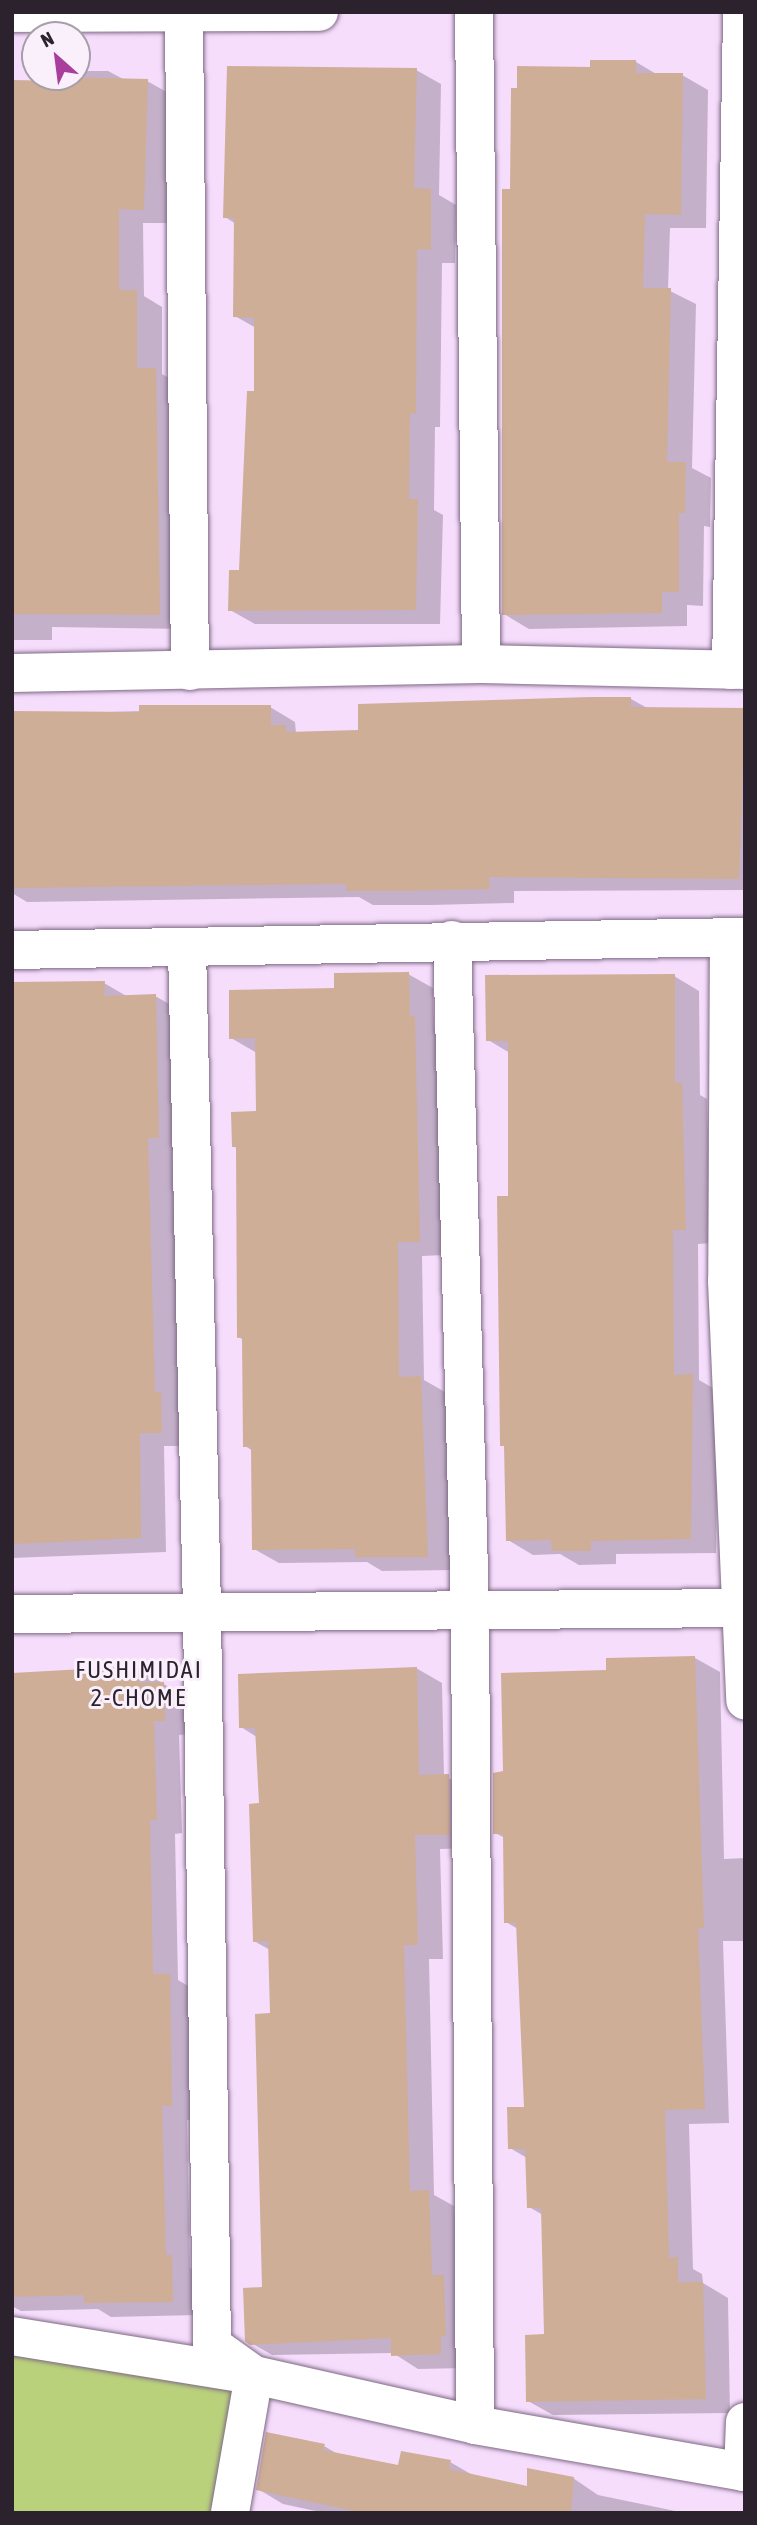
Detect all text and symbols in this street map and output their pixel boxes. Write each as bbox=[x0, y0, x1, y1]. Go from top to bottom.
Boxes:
north arrow bbox=[21, 21, 91, 91]
text: N bbox=[37, 27, 57, 52]
district label: FUSHIMIDAI 2-CHOME bbox=[77, 1656, 201, 1712]

